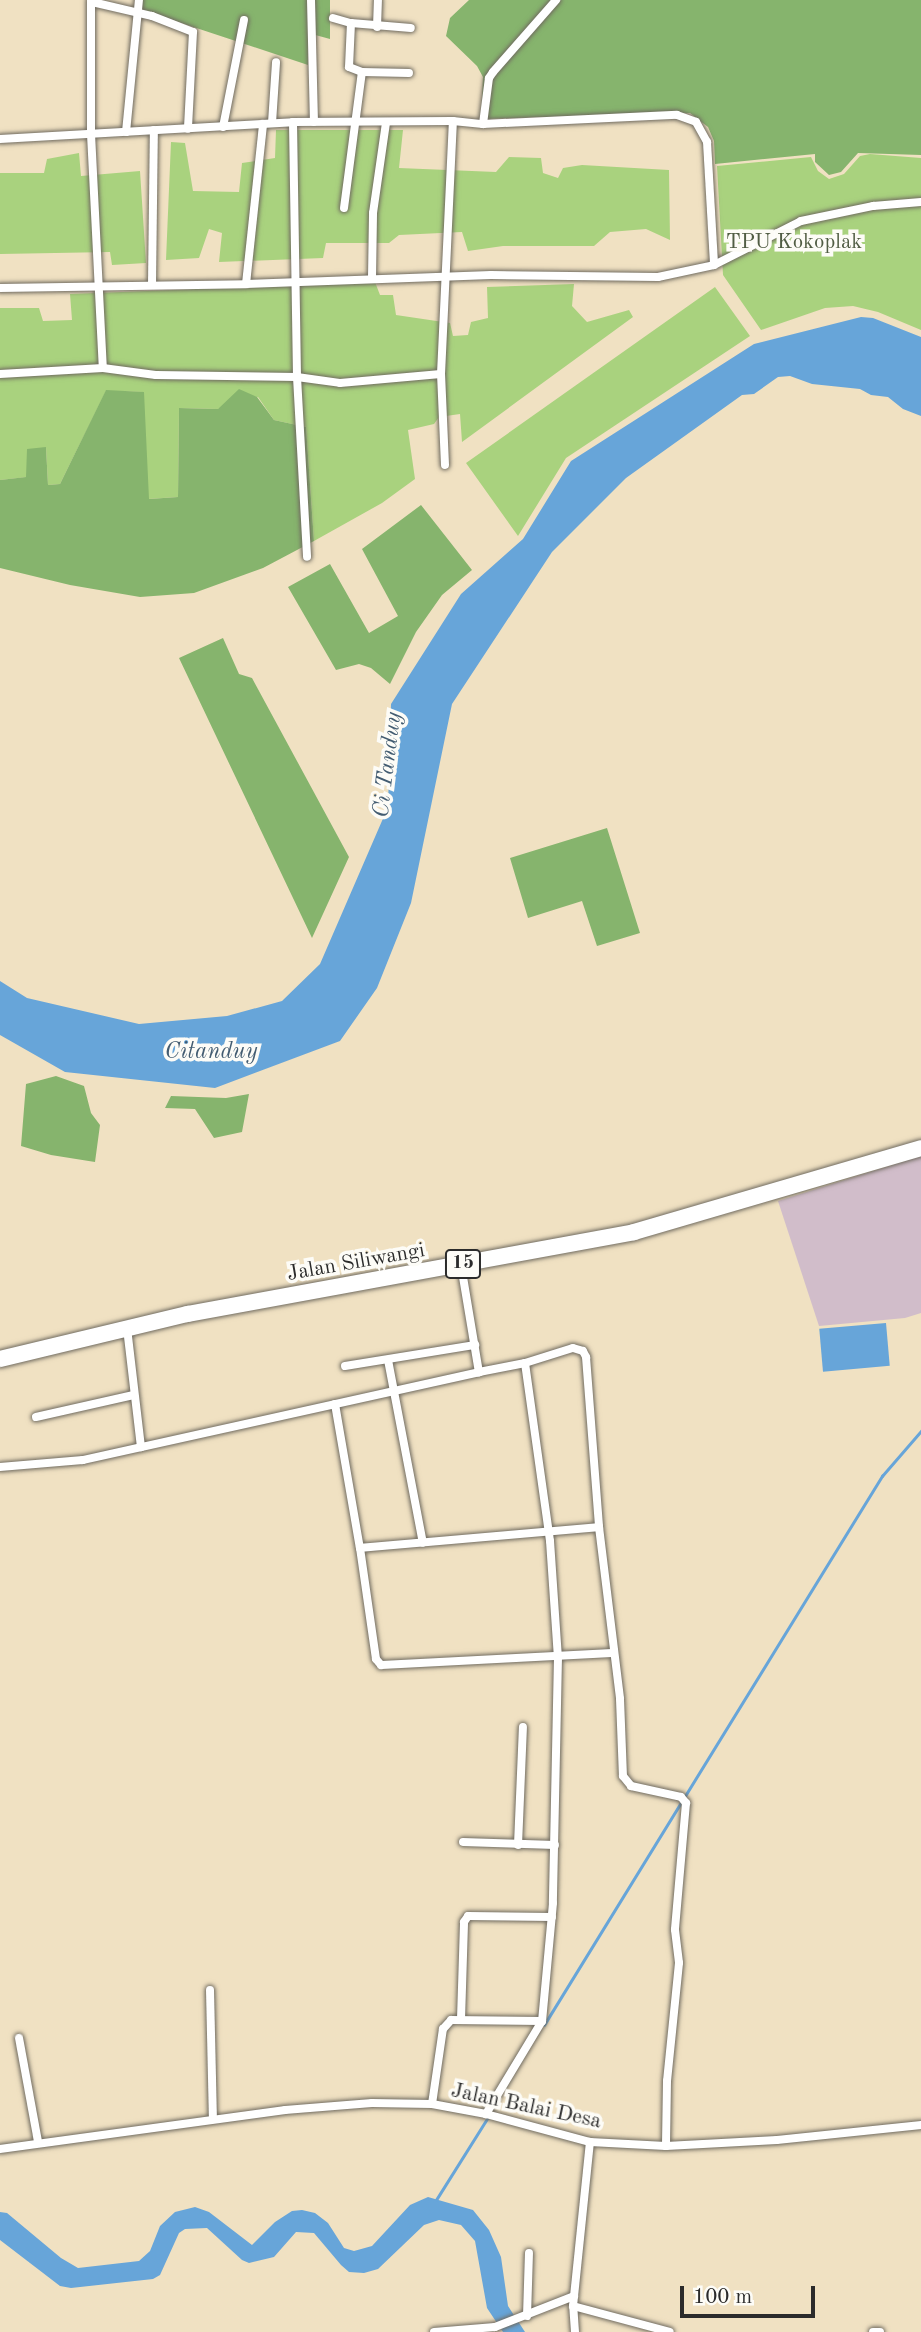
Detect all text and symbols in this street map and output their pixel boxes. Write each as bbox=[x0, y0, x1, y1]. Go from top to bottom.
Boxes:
park label: TPU Kokoplak bbox=[726, 230, 862, 256]
water label: Ci Tanduy bbox=[368, 710, 408, 820]
water label: Citanduy bbox=[164, 1038, 258, 1066]
street label: Jalan Siliwangi bbox=[285, 1238, 427, 1288]
road number: 15 bbox=[444, 1248, 482, 1280]
street label: Jalan Balai Desa bbox=[449, 2079, 603, 2135]
scale bar bbox=[683, 2272, 818, 2316]
text: 100 m bbox=[693, 2287, 752, 2308]

